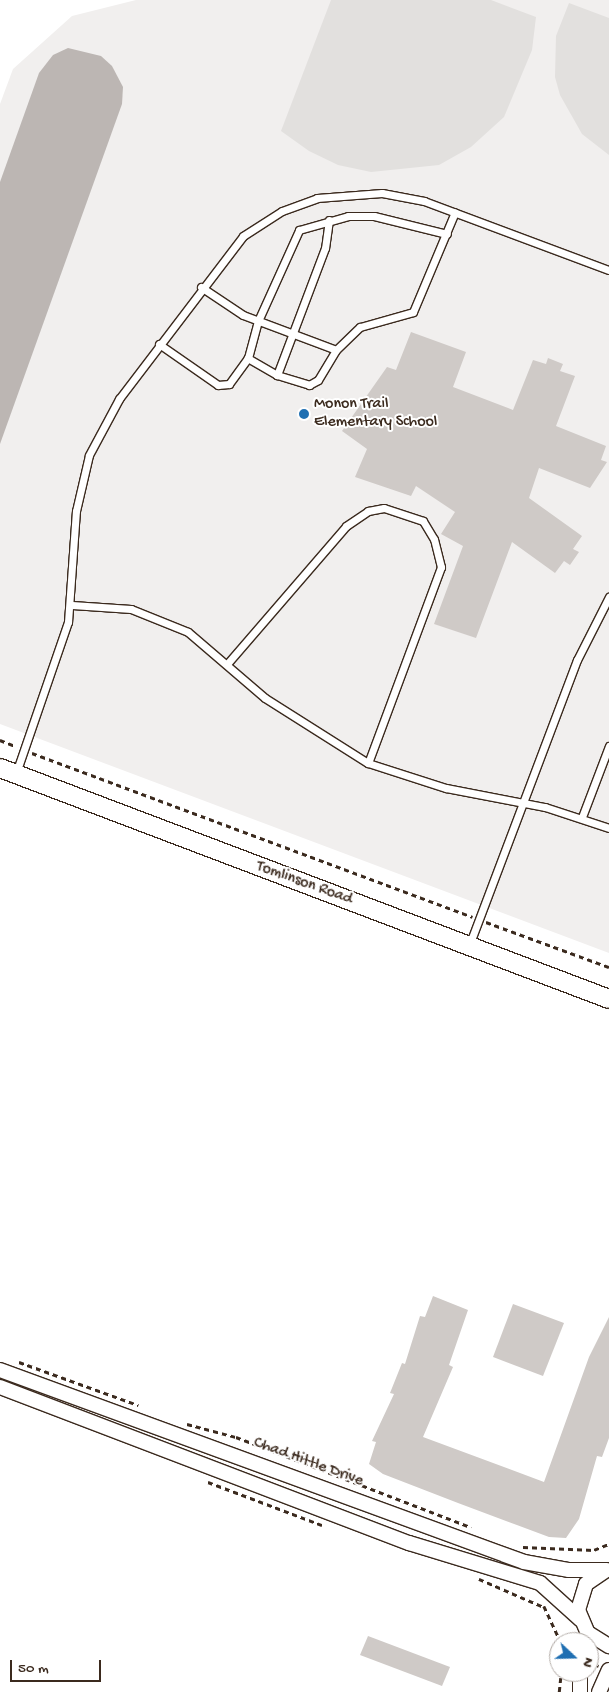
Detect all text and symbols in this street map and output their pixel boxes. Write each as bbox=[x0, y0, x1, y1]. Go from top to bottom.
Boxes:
place label: Monon Trail Elementary School bbox=[314, 395, 437, 433]
marker: Monon Trail Elementary School bbox=[298, 408, 310, 420]
street label: Tomlinson Road bbox=[253, 858, 355, 910]
street label: Chad Hittle Drive bbox=[250, 1434, 366, 1492]
north arrow bbox=[549, 1632, 599, 1682]
scale bar bbox=[12, 1650, 104, 1682]
text: N bbox=[578, 1655, 597, 1670]
text: 50 m bbox=[18, 1660, 49, 1678]

